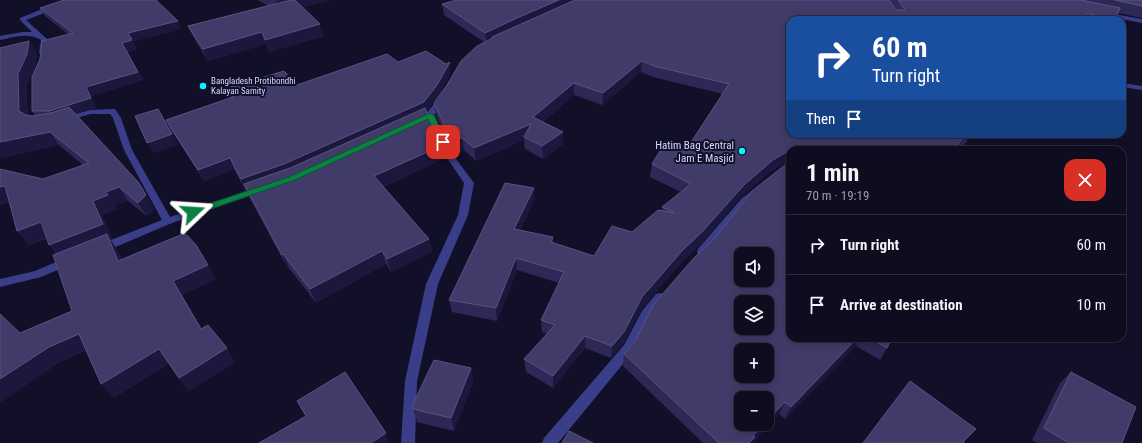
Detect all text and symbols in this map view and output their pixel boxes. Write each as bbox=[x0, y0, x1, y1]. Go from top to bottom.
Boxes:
text: 60 m bbox=[872, 31, 928, 64]
icon: right bbox=[806, 32, 858, 84]
text: Turn right bbox=[872, 65, 940, 86]
place label: Bangladesh Protibondhi Kalayan Samity bbox=[211, 76, 296, 96]
marker: Bangladesh Protibondhi Kalayan Samity bbox=[198, 81, 208, 91]
icon: arrive bbox=[843, 108, 865, 130]
text: Then bbox=[806, 110, 835, 128]
pin bbox=[426, 125, 460, 159]
icon: arrive bbox=[432, 131, 454, 153]
place label: Hatim Bag Central Jam E Masjid bbox=[655, 139, 734, 165]
marker: Hatim Bag Central Jam E Masjid bbox=[737, 146, 747, 156]
text: 1 min bbox=[806, 159, 859, 187]
button: close bbox=[1064, 159, 1106, 201]
text: 70 m · 19:19 bbox=[806, 188, 869, 203]
position arrow bbox=[172, 191, 214, 233]
icon: right bbox=[806, 234, 828, 256]
text: Turn right bbox=[840, 236, 899, 254]
text: 60 m bbox=[1076, 236, 1106, 254]
map controls bbox=[734, 247, 774, 431]
button: sound bbox=[734, 247, 774, 287]
icon: arrive bbox=[806, 294, 828, 316]
button: layers bbox=[734, 295, 774, 335]
text: Arrive at destination bbox=[840, 296, 963, 314]
text: 10 m bbox=[1076, 296, 1106, 314]
button: + bbox=[734, 343, 774, 383]
button: − bbox=[734, 391, 774, 431]

